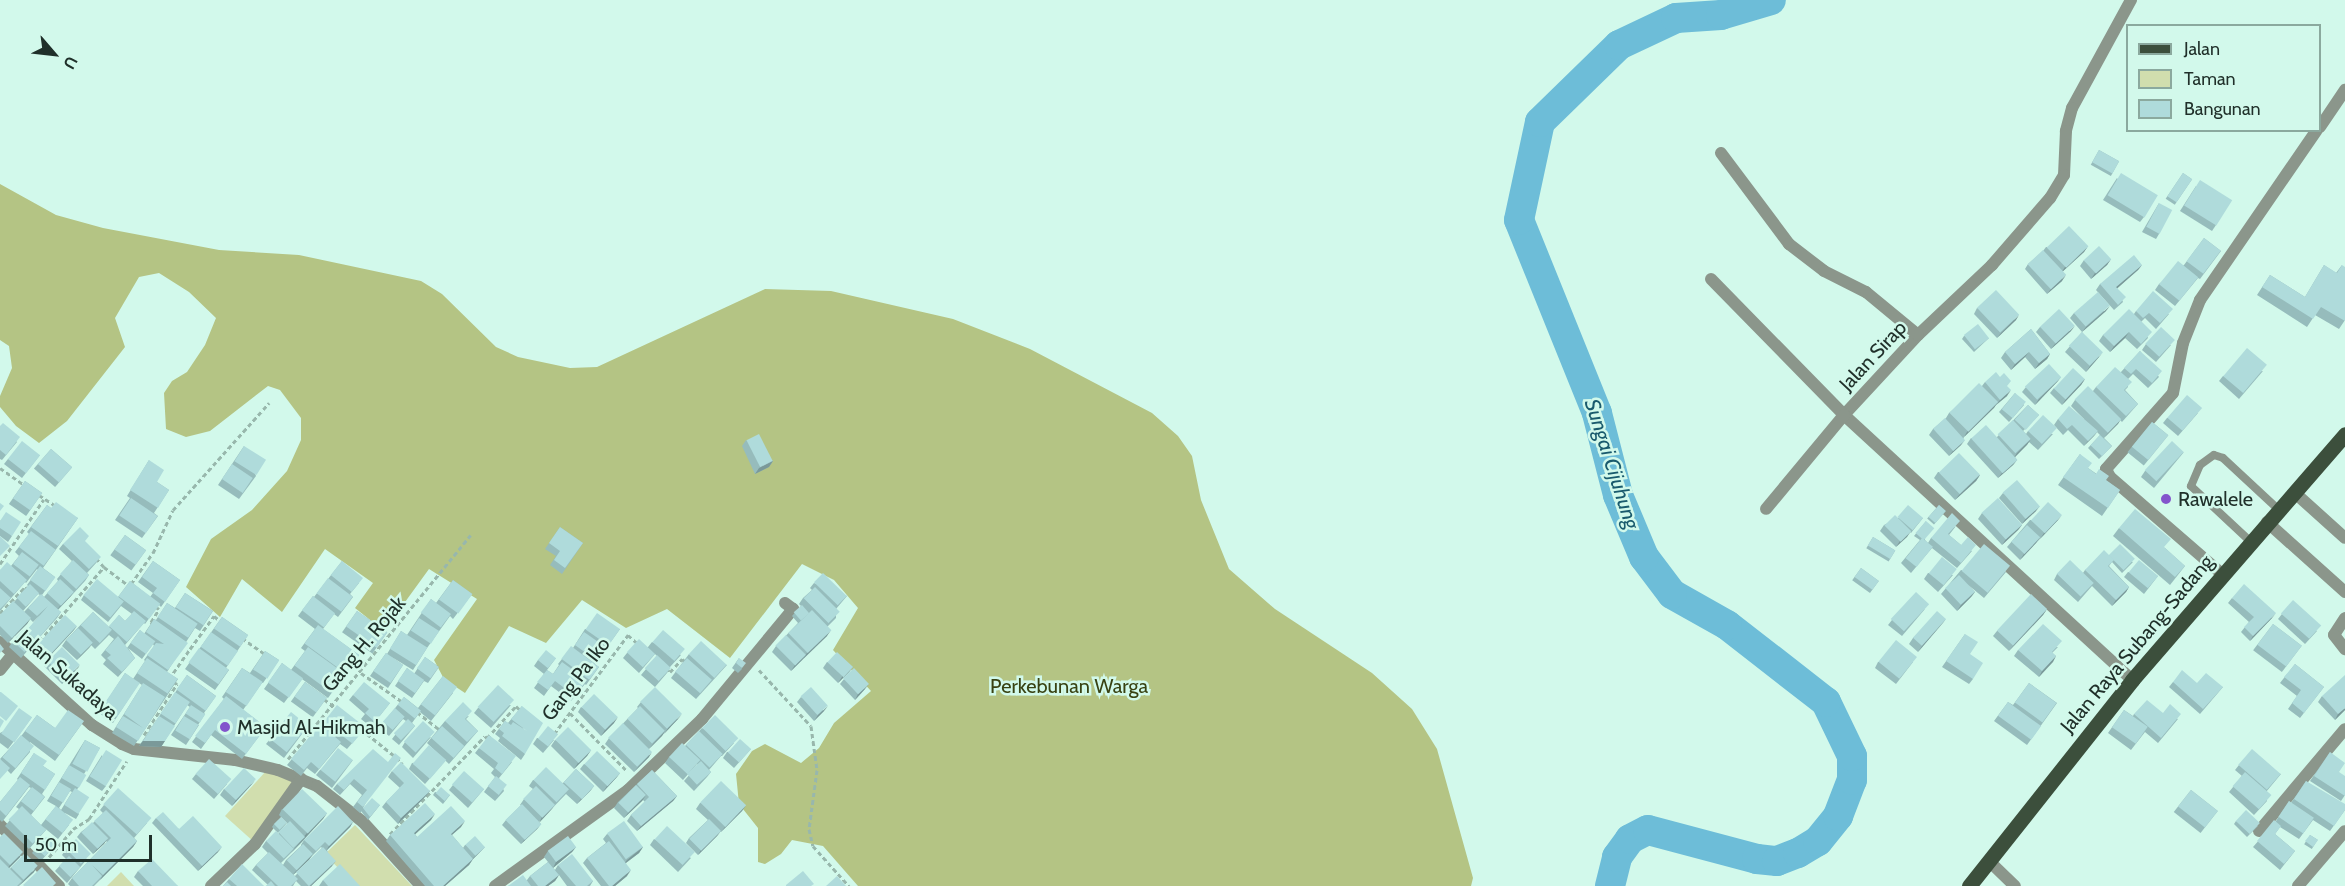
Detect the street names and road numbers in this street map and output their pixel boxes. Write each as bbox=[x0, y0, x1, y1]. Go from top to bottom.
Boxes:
street label: Jalan Sirap bbox=[1834, 316, 1912, 396]
street label: Jalan Raya Subang-Sadang bbox=[2056, 550, 2218, 738]
street label: Gang H. Rojak bbox=[317, 591, 411, 697]
street label: Jalan Sukadaya bbox=[13, 625, 123, 725]
street label: Gang Pa Iko bbox=[537, 632, 615, 726]

